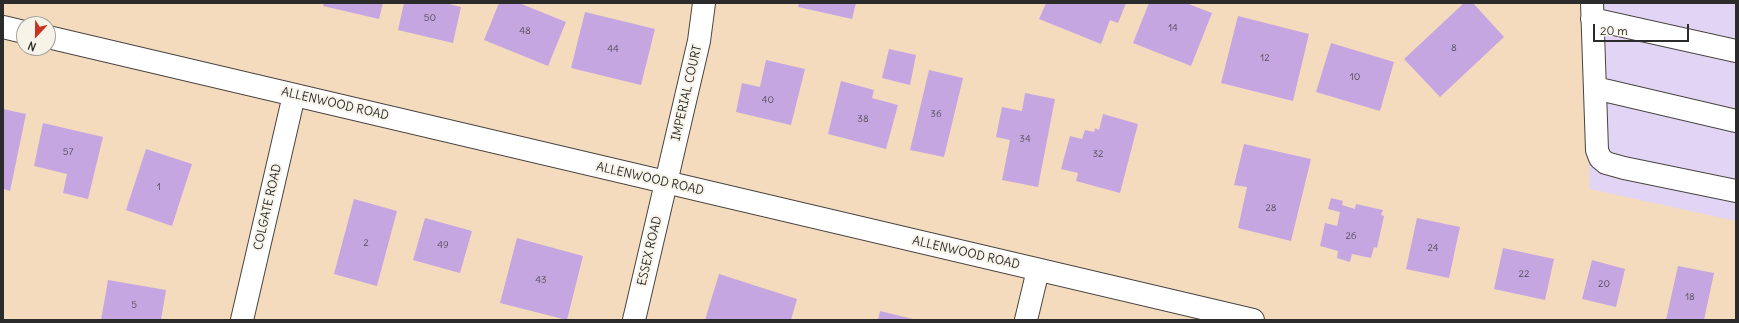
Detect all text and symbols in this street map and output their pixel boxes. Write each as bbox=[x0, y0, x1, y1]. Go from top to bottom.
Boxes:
house number: 50 bbox=[424, 12, 436, 24]
north arrow bbox=[16, 16, 56, 56]
scale bar bbox=[1595, 16, 1691, 42]
house number: 14 bbox=[1168, 22, 1178, 34]
text: 20 m bbox=[1600, 23, 1628, 38]
house number: 48 bbox=[519, 25, 531, 37]
text: N bbox=[26, 38, 38, 54]
house number: 8 bbox=[1451, 42, 1457, 54]
house number: 44 bbox=[607, 43, 619, 55]
street label: IMPERIAL COURT bbox=[669, 44, 705, 142]
house number: 12 bbox=[1260, 52, 1270, 64]
house number: 10 bbox=[1350, 71, 1360, 83]
street label: ALLENWOOD ROAD bbox=[280, 85, 390, 123]
house number: 40 bbox=[762, 94, 774, 106]
house number: 36 bbox=[930, 108, 942, 120]
house number: 38 bbox=[857, 113, 869, 125]
house number: 34 bbox=[1019, 133, 1031, 145]
house number: 57 bbox=[63, 146, 73, 158]
house number: 32 bbox=[1092, 148, 1104, 160]
street label: ALLENWOOD ROAD bbox=[595, 160, 705, 198]
street label: COLGATE ROAD bbox=[251, 162, 285, 252]
house number: 1 bbox=[157, 181, 161, 193]
house number: 28 bbox=[1265, 202, 1277, 214]
street label: ESSEX ROAD bbox=[635, 215, 665, 287]
house number: 26 bbox=[1345, 230, 1357, 242]
street label: ALLENWOOD ROAD bbox=[911, 234, 1021, 272]
house number: 2 bbox=[363, 237, 369, 249]
house number: 49 bbox=[437, 239, 449, 251]
house number: 24 bbox=[1427, 242, 1439, 254]
house number: 22 bbox=[1519, 268, 1529, 280]
house number: 43 bbox=[535, 274, 547, 286]
house number: 20 bbox=[1598, 278, 1610, 290]
house number: 18 bbox=[1685, 291, 1695, 303]
house number: 5 bbox=[131, 299, 137, 311]

